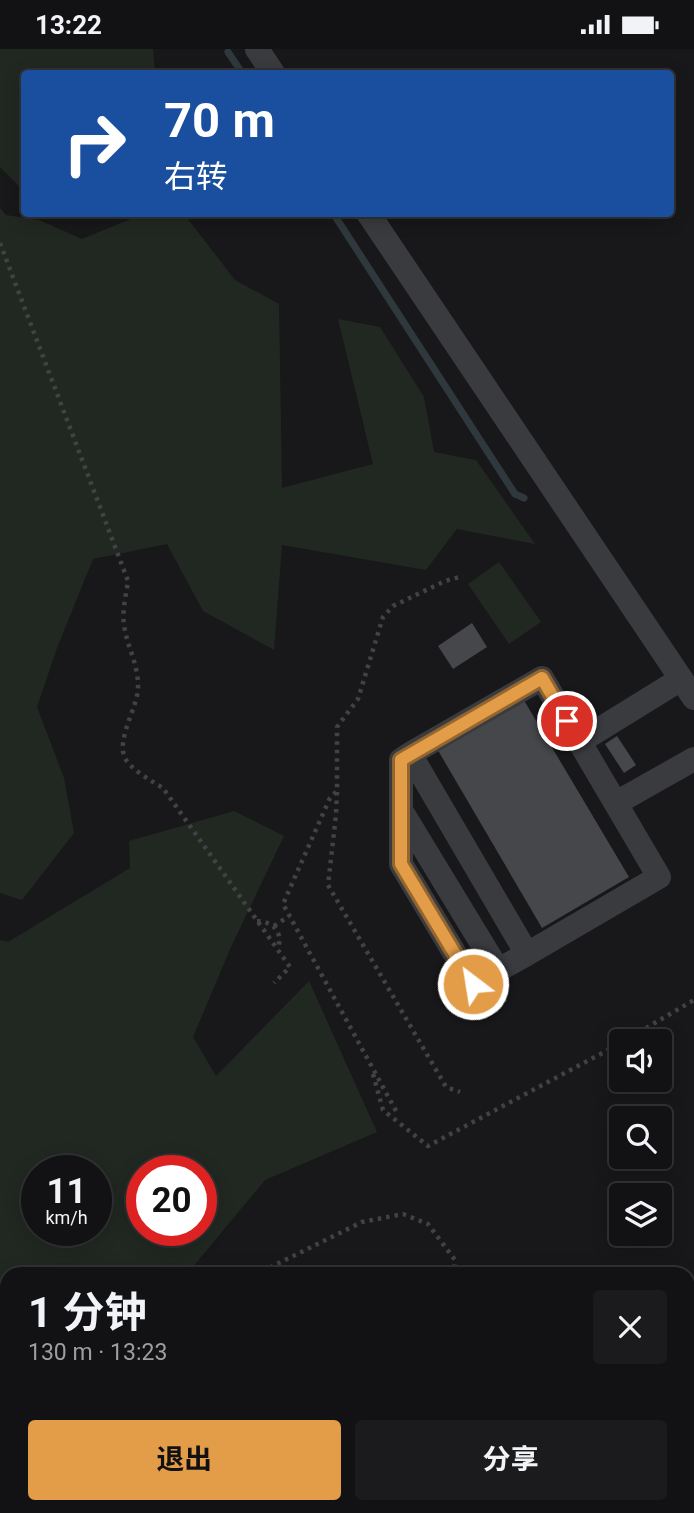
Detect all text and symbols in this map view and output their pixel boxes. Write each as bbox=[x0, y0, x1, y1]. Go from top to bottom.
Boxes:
text: 13:22 bbox=[35, 10, 102, 40]
text: 70 m bbox=[164, 92, 275, 149]
icon: right bbox=[49, 98, 140, 189]
text: 右转 bbox=[164, 158, 228, 196]
pin bbox=[537, 691, 597, 751]
icon: arrive bbox=[548, 702, 586, 740]
position arrow bbox=[436, 947, 510, 1021]
map controls bbox=[609, 1029, 672, 1246]
button: sound bbox=[609, 1029, 672, 1092]
button: search bbox=[609, 1106, 672, 1169]
speed limit sign: 20 bbox=[126, 1155, 217, 1246]
text: 11 bbox=[46, 1171, 87, 1212]
button: layers bbox=[609, 1183, 672, 1246]
text: km/h bbox=[45, 1207, 88, 1228]
text: 1 分钟 bbox=[28, 1288, 147, 1337]
button: close bbox=[593, 1290, 667, 1364]
text: 130 m · 13:23 bbox=[28, 1339, 167, 1366]
button: 退出 bbox=[28, 1420, 341, 1500]
button: 分享 bbox=[355, 1420, 667, 1500]

